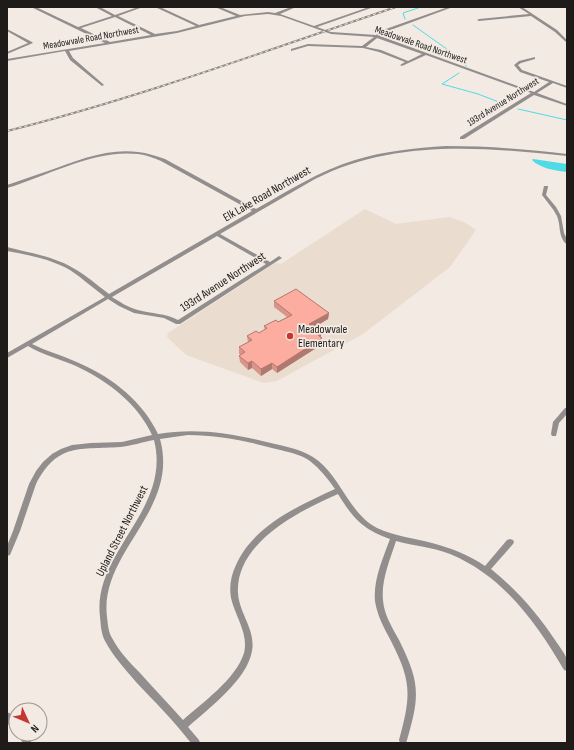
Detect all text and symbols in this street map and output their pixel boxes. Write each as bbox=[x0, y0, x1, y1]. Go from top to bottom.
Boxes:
street label: Meadowvale Road Northwest bbox=[42, 24, 140, 52]
street label: Meadowvale Road Northwest bbox=[373, 24, 469, 66]
street label: 193rd Avenue Northwest bbox=[465, 75, 541, 129]
street label: Elk Lake Road Northwest bbox=[221, 163, 314, 225]
street label: 193rd Avenue Northwest bbox=[177, 249, 269, 315]
place label: Meadowvale Elementary bbox=[298, 322, 348, 351]
marker: Meadowvale Elementary bbox=[285, 331, 295, 341]
street label: Upland Street Northwest bbox=[93, 483, 152, 579]
north arrow bbox=[8, 702, 48, 742]
text: N bbox=[28, 722, 42, 735]

